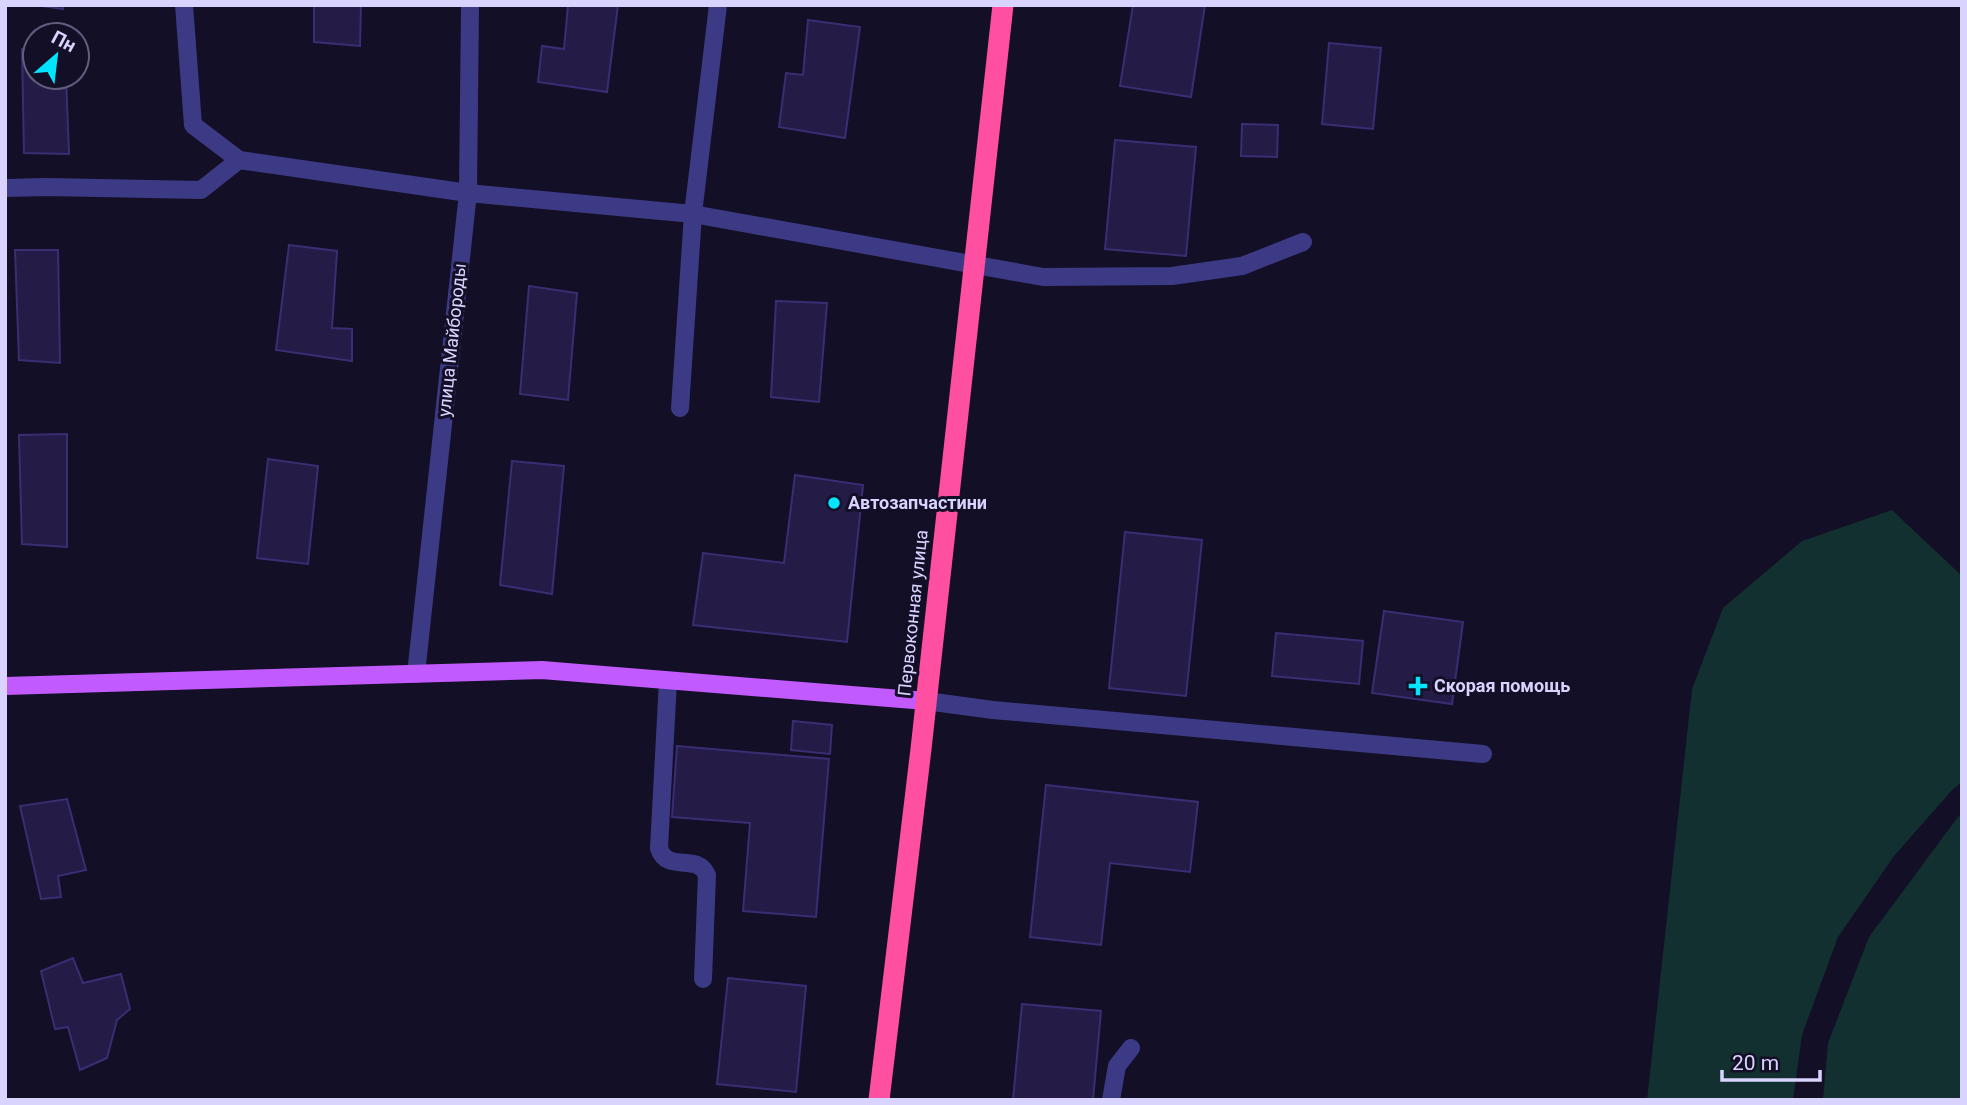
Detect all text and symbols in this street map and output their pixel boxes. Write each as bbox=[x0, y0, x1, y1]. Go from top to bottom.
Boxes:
north arrow bbox=[21, 21, 91, 91]
text: Пн bbox=[48, 26, 80, 57]
street label: улица Майбороды bbox=[433, 262, 470, 418]
place label: Автозапчастини bbox=[848, 492, 987, 513]
marker: Автозапчастини bbox=[826, 495, 842, 511]
street label: Первоконная улица bbox=[893, 529, 932, 697]
place label: Скорая помощь bbox=[1434, 675, 1570, 696]
marker: Скорая помощь bbox=[1408, 676, 1428, 696]
scale bar bbox=[1722, 1038, 1820, 1082]
text: 20 m bbox=[1732, 1051, 1779, 1075]

